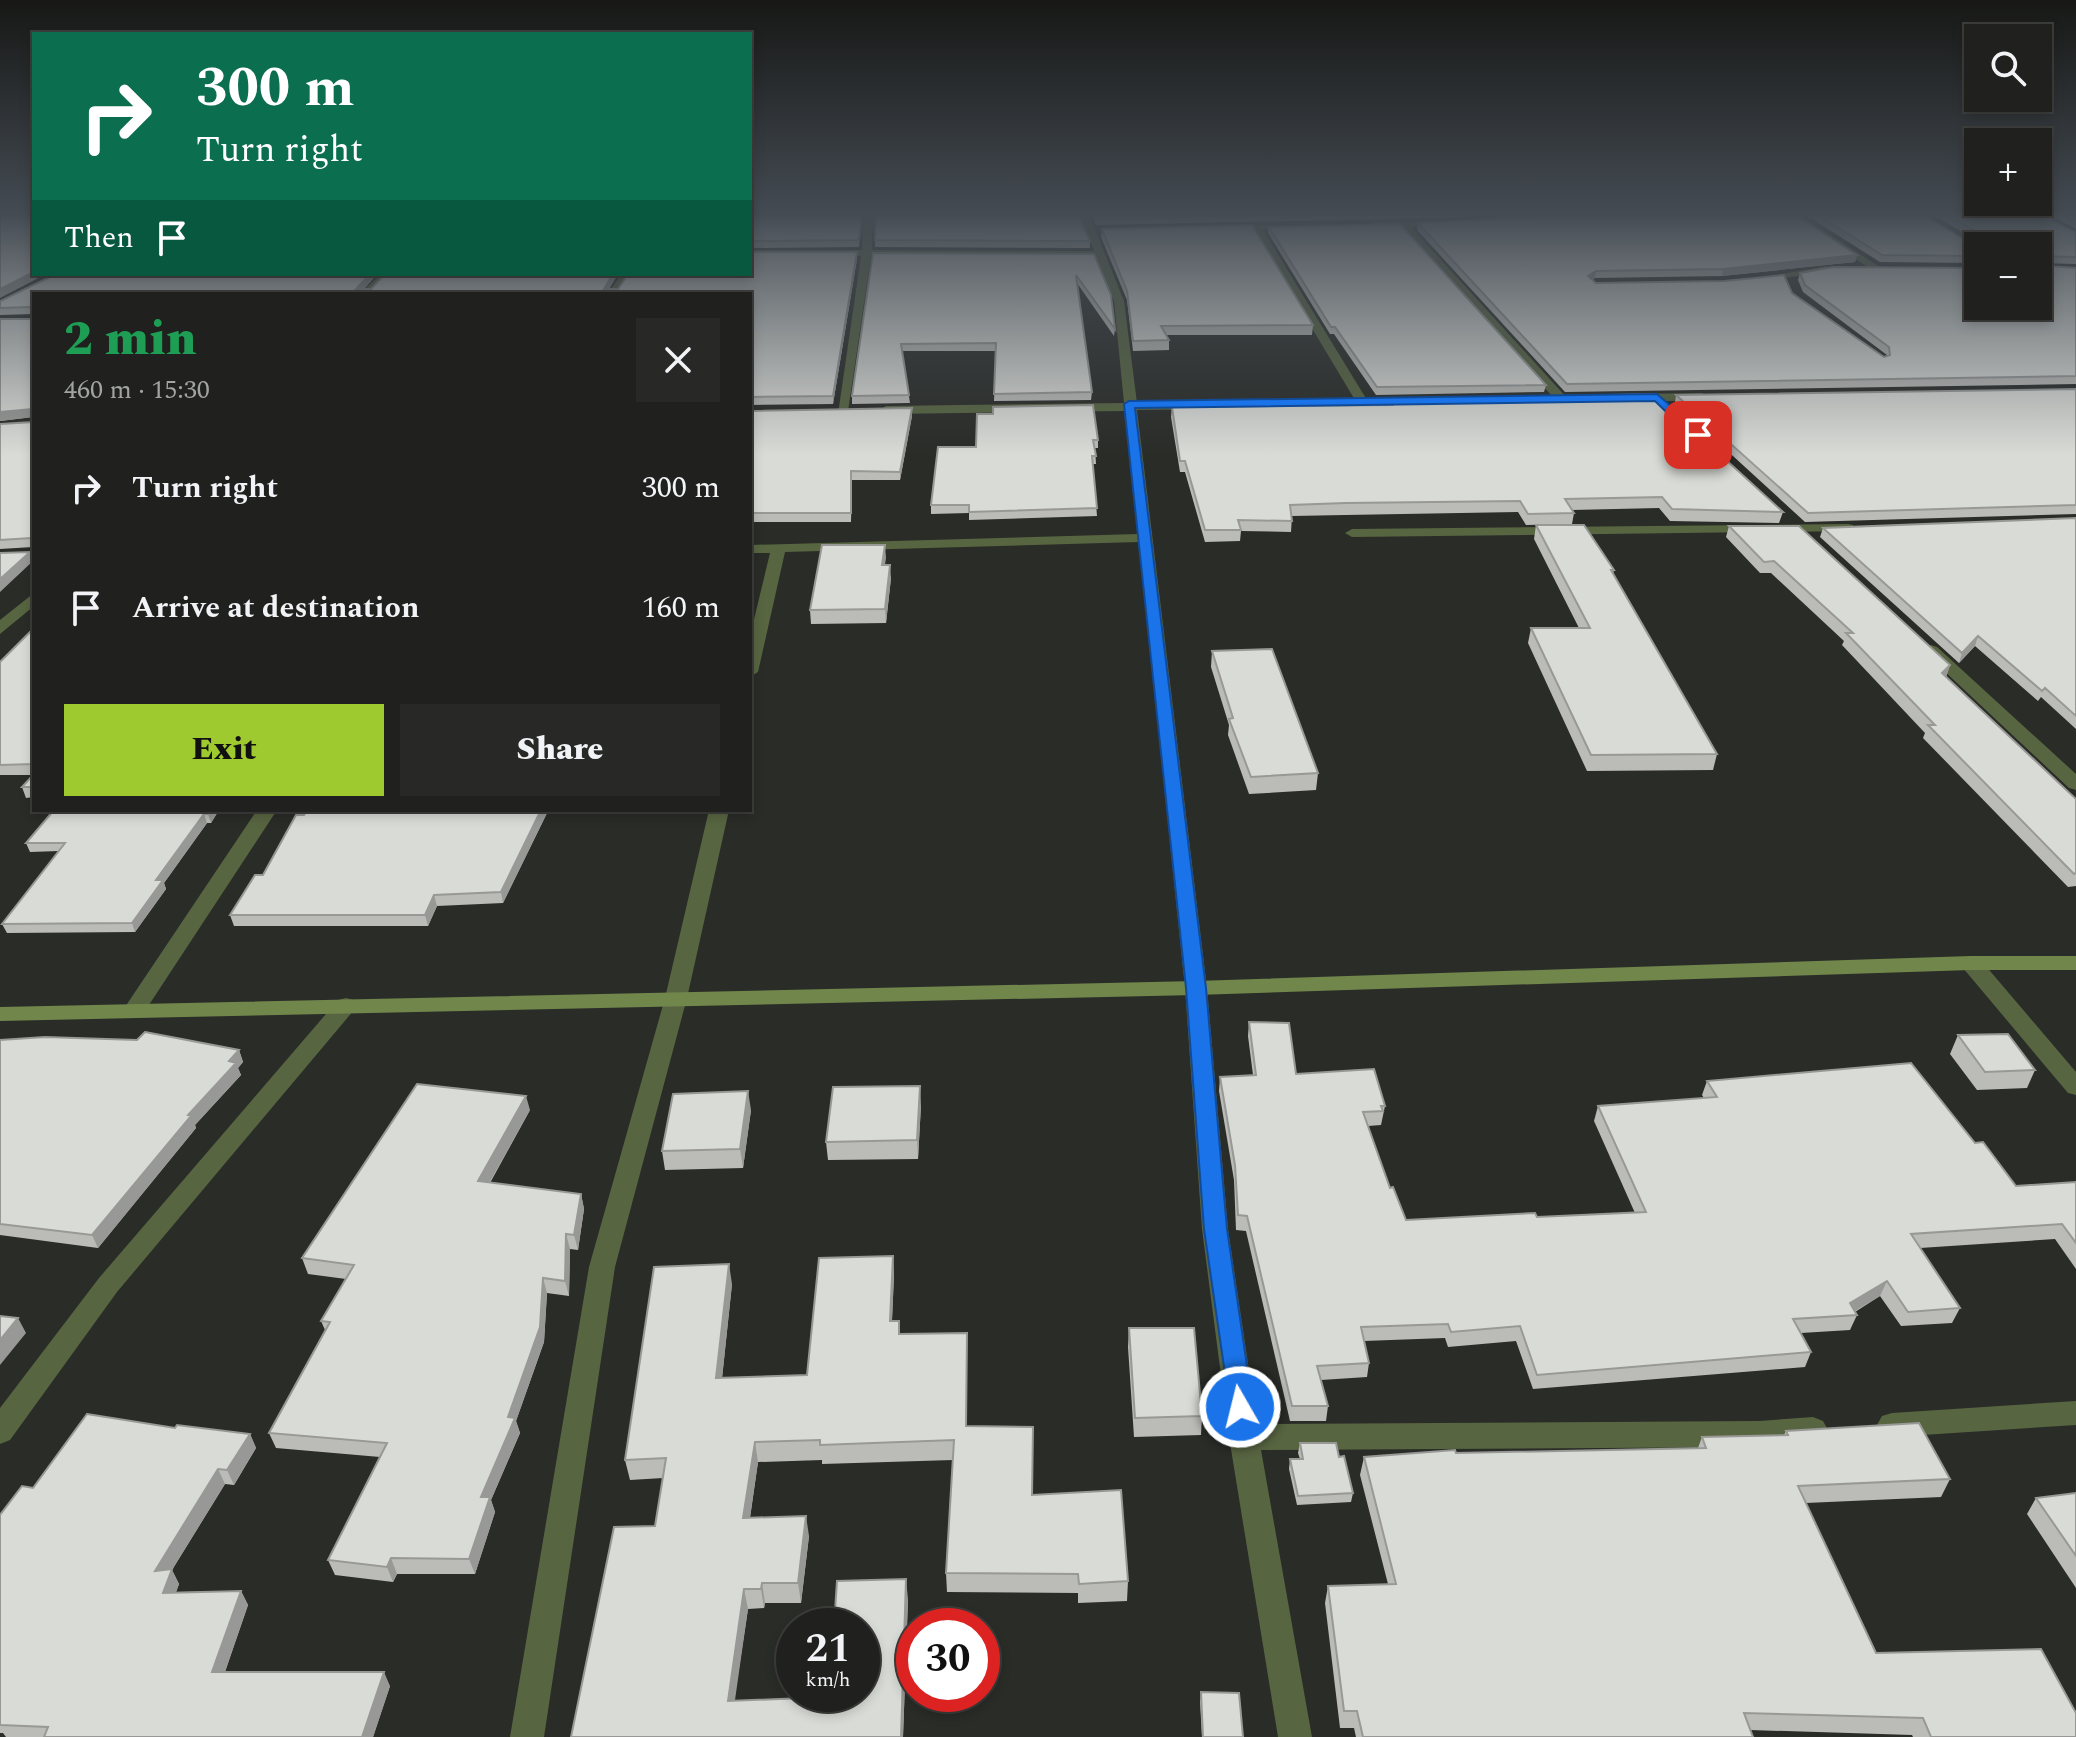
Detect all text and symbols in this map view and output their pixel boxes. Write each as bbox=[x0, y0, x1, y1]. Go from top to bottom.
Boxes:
map controls bbox=[1964, 24, 2052, 320]
button: search bbox=[1964, 24, 2052, 112]
text: 300 m bbox=[196, 46, 355, 131]
icon: right bbox=[64, 64, 168, 168]
text: Turn right bbox=[196, 123, 363, 178]
button: + bbox=[1964, 128, 2052, 216]
text: Then bbox=[64, 215, 134, 261]
icon: arrive bbox=[150, 216, 194, 260]
button: − bbox=[1964, 232, 2052, 320]
text: 2 min bbox=[64, 303, 197, 376]
button: close bbox=[636, 318, 720, 402]
text: 460 m · 15:30 bbox=[64, 370, 210, 410]
pin bbox=[1664, 401, 1732, 469]
icon: arrive bbox=[1676, 413, 1720, 457]
text: Turn right bbox=[132, 465, 278, 511]
text: 300 m bbox=[642, 465, 720, 511]
icon: right bbox=[64, 466, 108, 510]
text: Arrive at destination bbox=[132, 585, 419, 631]
text: 160 m bbox=[642, 585, 720, 631]
icon: arrive bbox=[64, 586, 108, 630]
button: Exit bbox=[64, 704, 384, 796]
button: Share bbox=[400, 704, 720, 796]
position arrow bbox=[1198, 1365, 1282, 1449]
speed limit sign: 30 bbox=[896, 1608, 1000, 1712]
text: 21 bbox=[806, 1619, 850, 1680]
text: km/h bbox=[806, 1665, 851, 1695]

